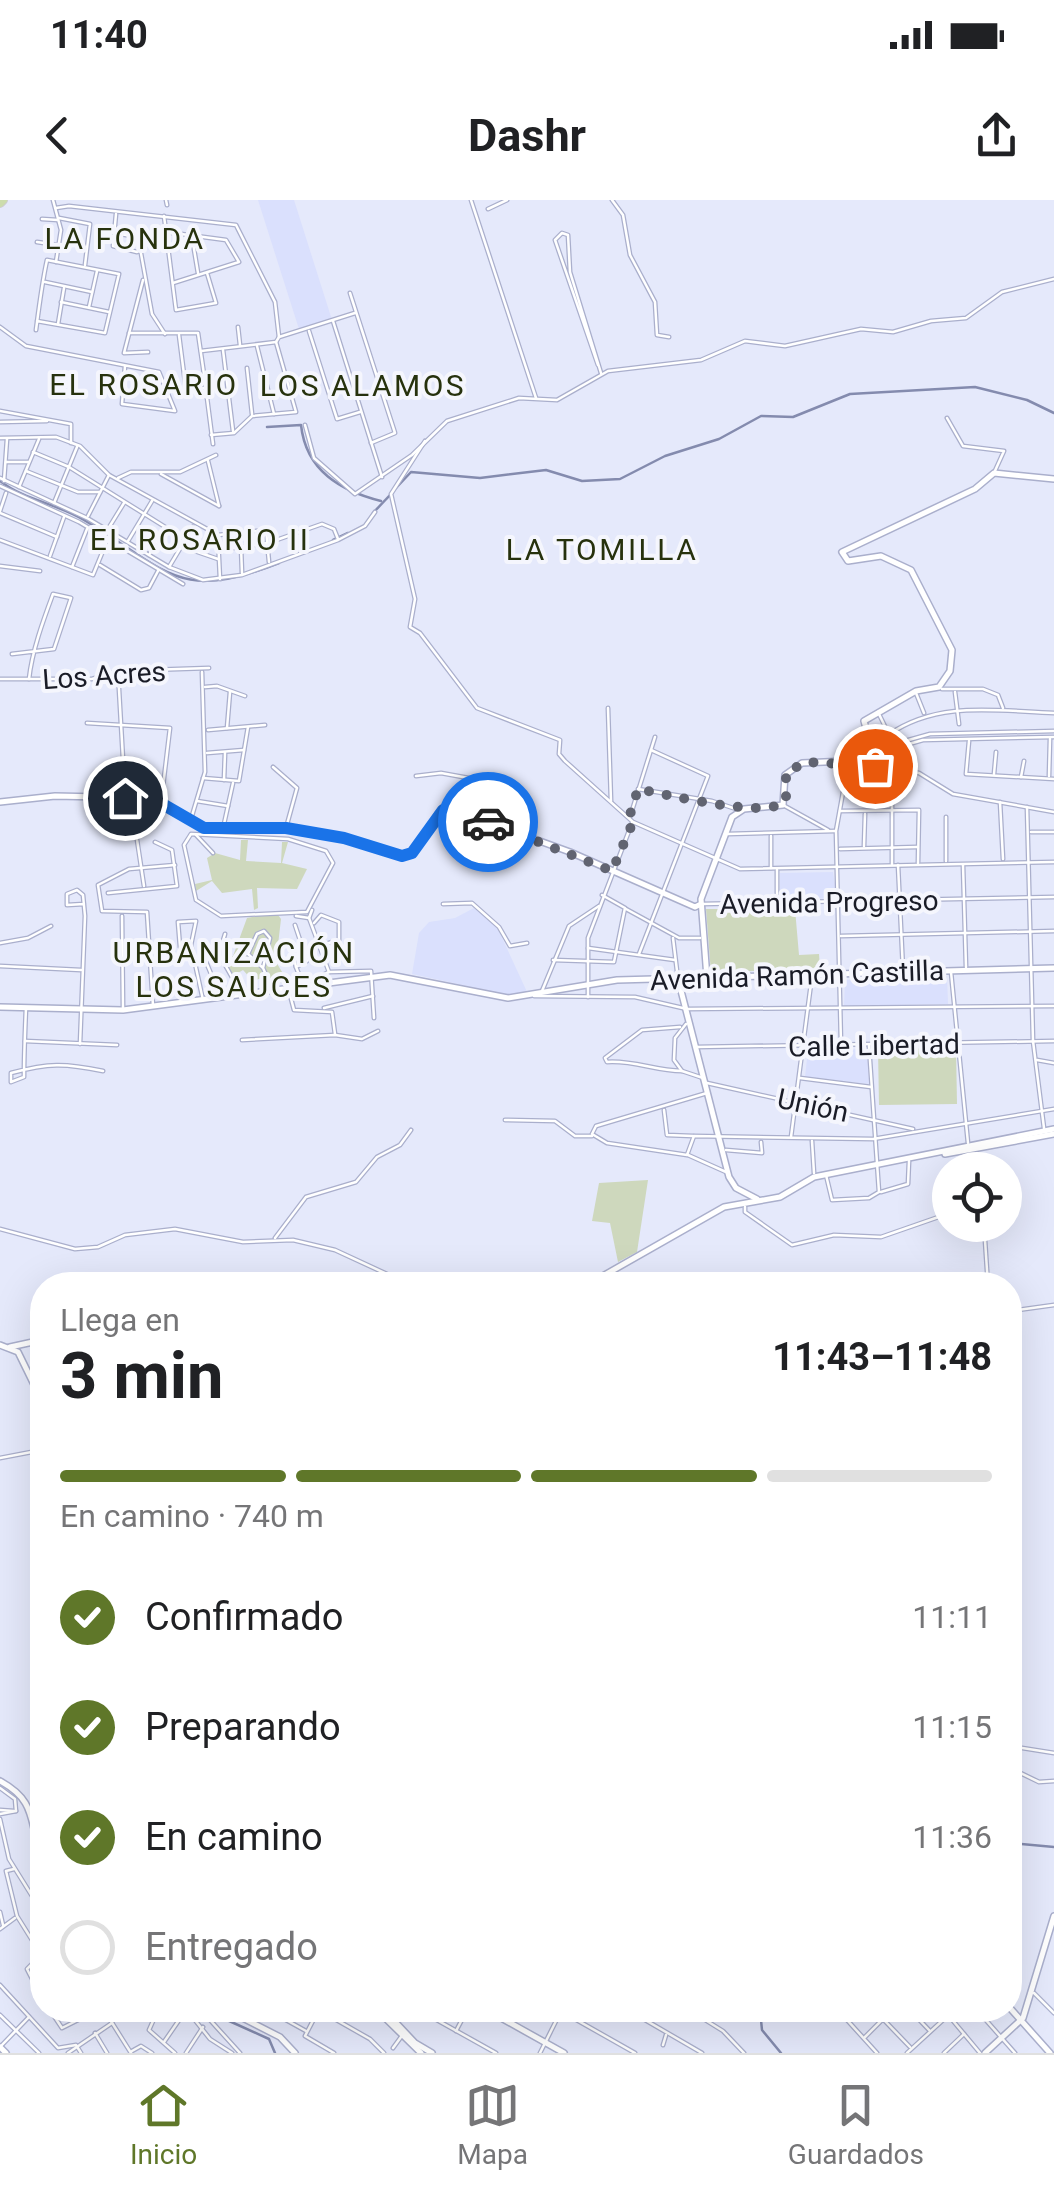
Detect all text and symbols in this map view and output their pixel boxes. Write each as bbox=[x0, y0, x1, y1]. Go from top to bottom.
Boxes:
text: 11:40 bbox=[50, 13, 148, 57]
icon: back bbox=[30, 108, 85, 163]
icon: share bbox=[969, 108, 1024, 163]
text: Dashr bbox=[468, 109, 586, 162]
district label: LA FONDA bbox=[44, 221, 206, 256]
district label: EL ROSARIO bbox=[49, 367, 239, 402]
district label: LOS ALAMOS bbox=[260, 368, 466, 403]
district label: EL ROSARIO II bbox=[90, 522, 310, 557]
district label: LA TOMILLA bbox=[506, 532, 698, 567]
street label: Los Acres bbox=[41, 655, 167, 696]
pin bbox=[833, 724, 918, 809]
icon: bag bbox=[848, 739, 903, 794]
pin bbox=[83, 756, 168, 841]
icon: home bbox=[98, 771, 153, 826]
courier bbox=[438, 772, 538, 872]
icon: car bbox=[461, 795, 516, 850]
street label: Avenida Progreso bbox=[719, 884, 939, 921]
district label: URBANIZACIÓN LOS SAUCES bbox=[112, 935, 356, 1004]
street label: Avenida Ramón Castilla bbox=[649, 954, 945, 997]
street label: Calle Libertad bbox=[788, 1028, 960, 1063]
street label: Unión bbox=[774, 1082, 851, 1129]
map controls bbox=[932, 1152, 1022, 1242]
button: locate bbox=[932, 1152, 1022, 1242]
text: Llega en bbox=[60, 1301, 180, 1339]
text: 11:43–11:48 bbox=[772, 1335, 992, 1379]
text: 3 min bbox=[60, 1338, 223, 1414]
text: En camino · 740 m bbox=[60, 1497, 324, 1535]
icon: check bbox=[60, 1590, 115, 1645]
text: Confirmado bbox=[145, 1595, 343, 1639]
text: 11:11 bbox=[912, 1598, 992, 1636]
icon: check bbox=[60, 1700, 115, 1755]
text: Preparando bbox=[145, 1705, 341, 1749]
text: 11:15 bbox=[912, 1708, 992, 1746]
icon: check bbox=[60, 1810, 115, 1865]
text: En camino bbox=[145, 1815, 323, 1859]
text: 11:36 bbox=[912, 1818, 992, 1856]
text: Entregado bbox=[145, 1925, 318, 1969]
tab: Inicio bbox=[130, 2078, 197, 2171]
tab: Mapa bbox=[457, 2078, 528, 2171]
tab: Guardados bbox=[788, 2078, 924, 2171]

